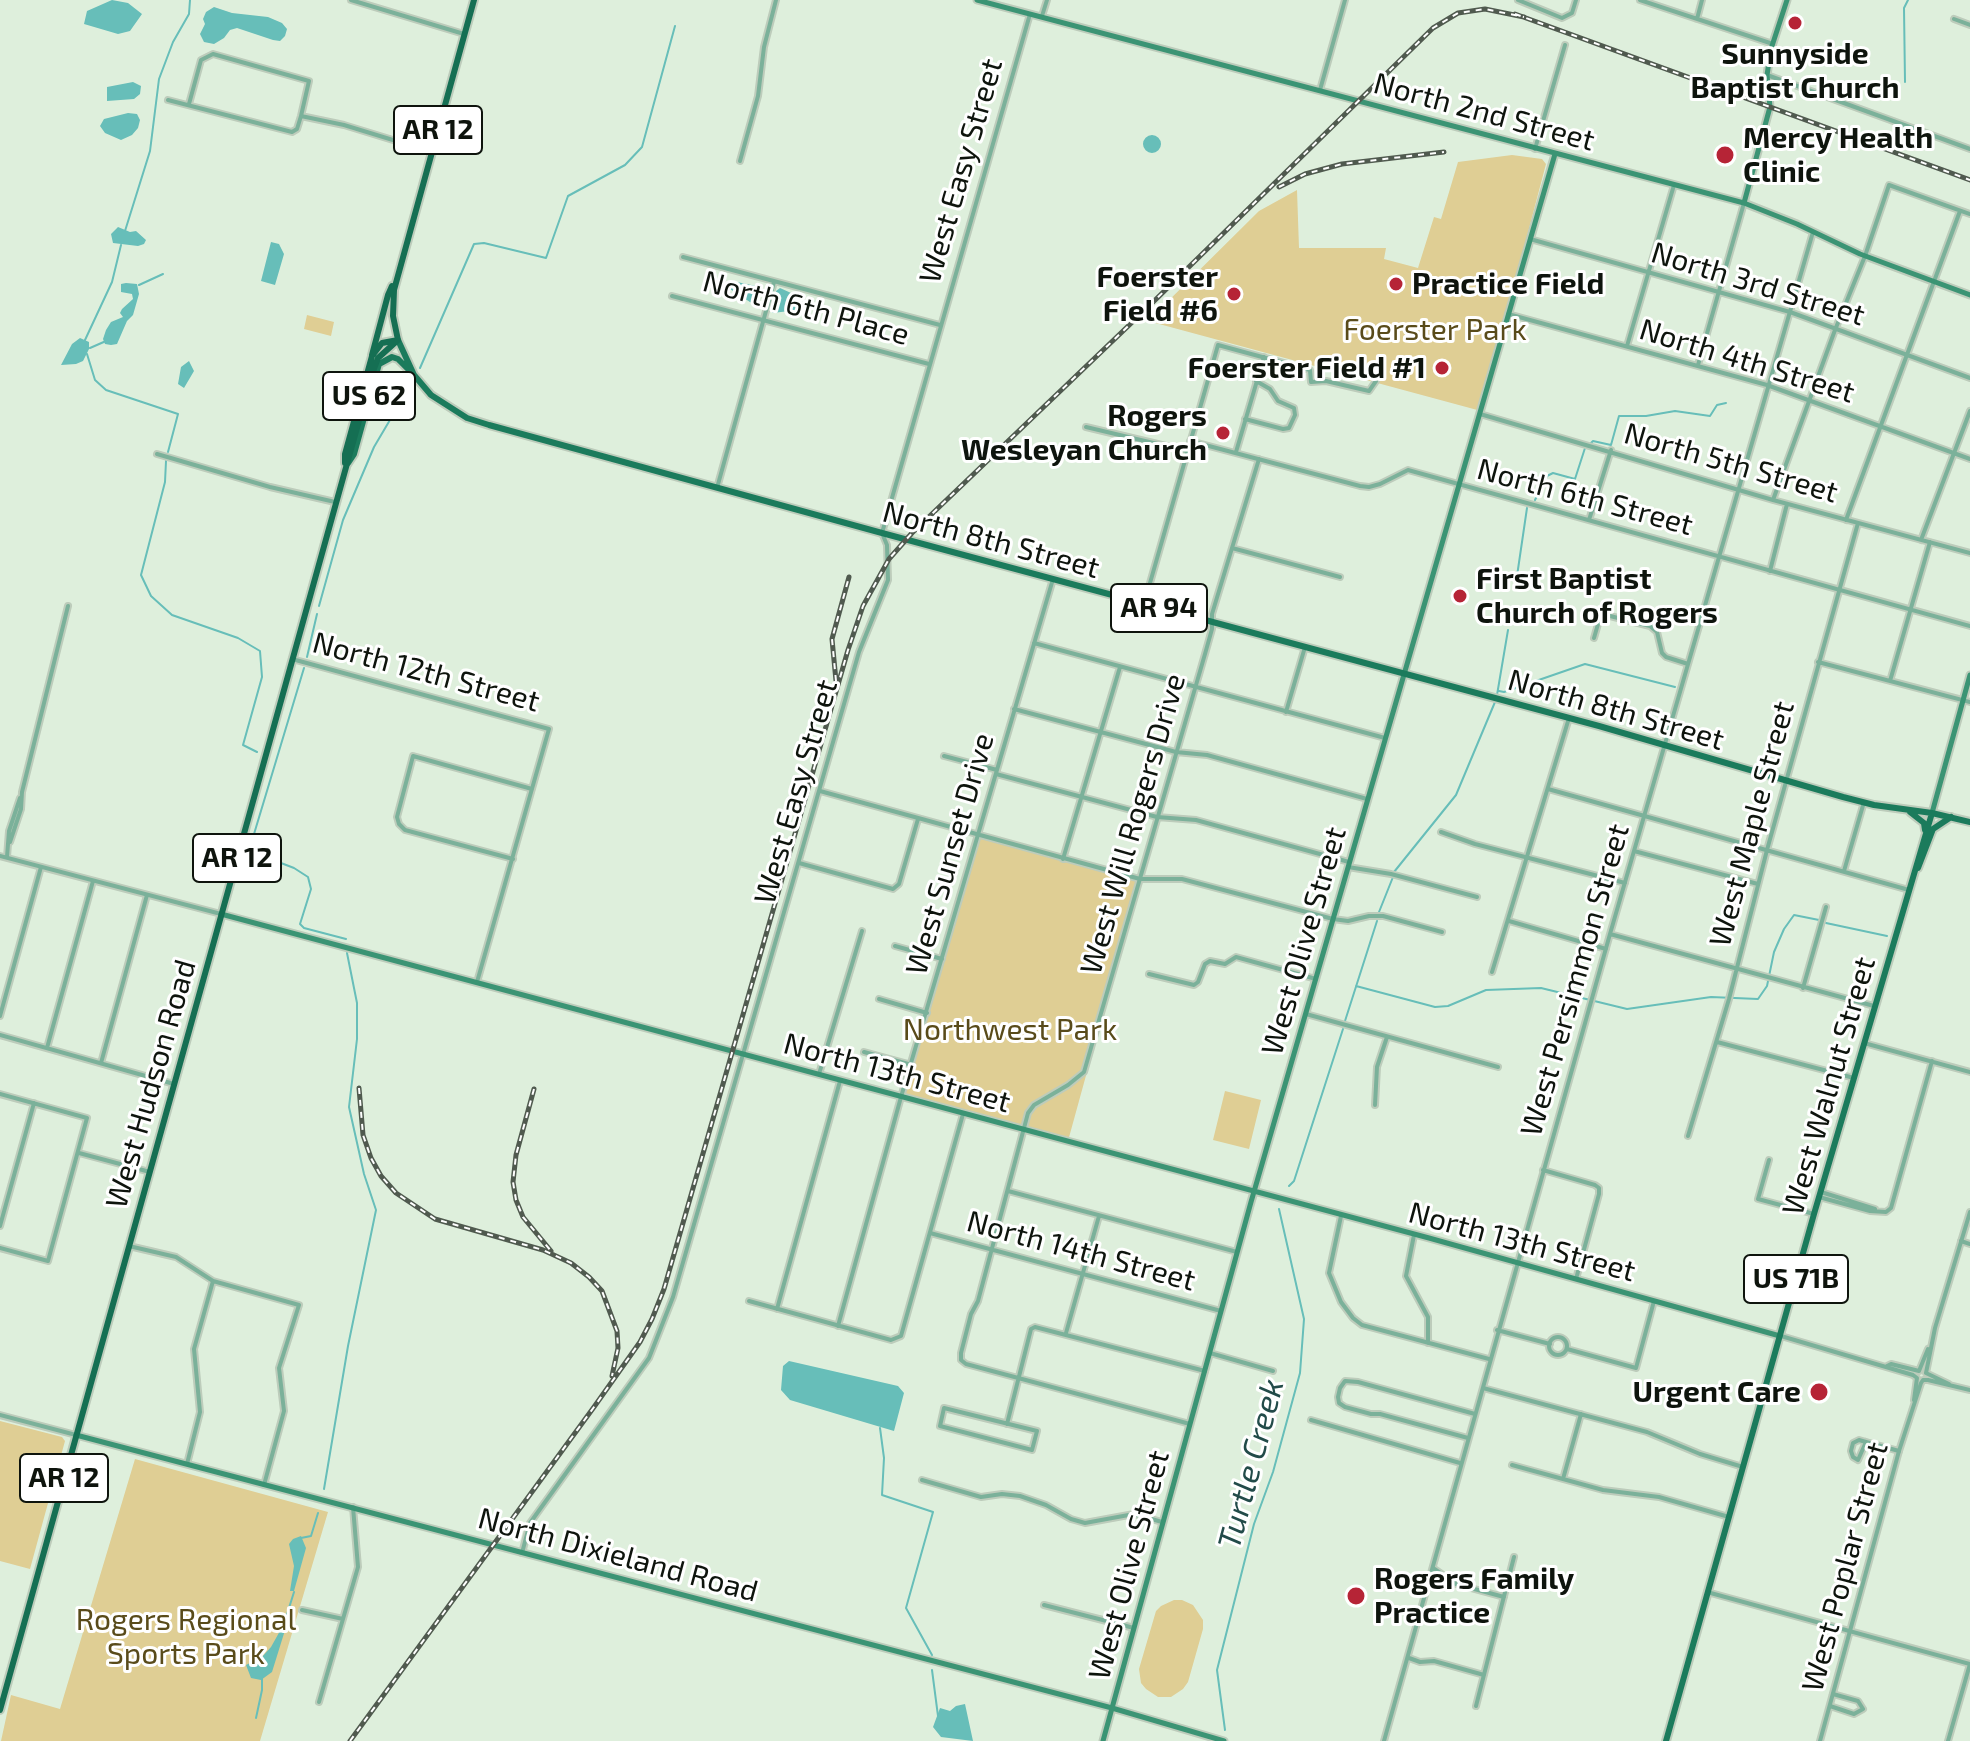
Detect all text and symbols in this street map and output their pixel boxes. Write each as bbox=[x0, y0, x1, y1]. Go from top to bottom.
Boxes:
marker: Sunnyside Baptist Church bbox=[1786, 14, 1804, 32]
place label: Sunnyside Baptist Church bbox=[1691, 36, 1899, 106]
street label: West Easy Street bbox=[912, 55, 1010, 287]
street label: North 2nd Street bbox=[1370, 65, 1598, 159]
road number: AR 12 bbox=[394, 106, 482, 154]
place label: Mercy Health Clinic bbox=[1743, 120, 1933, 190]
marker: Mercy Health Clinic bbox=[1714, 144, 1736, 166]
street label: North 3rd Street bbox=[1647, 234, 1869, 334]
place label: Foerster Field #6 bbox=[1096, 259, 1218, 330]
street label: North 6th Place bbox=[699, 263, 913, 353]
place label: Practice Field bbox=[1412, 266, 1604, 302]
marker: Practice Field bbox=[1387, 275, 1405, 293]
marker: Foerster Field #6 bbox=[1225, 285, 1243, 303]
street label: North 4th Street bbox=[1635, 311, 1859, 411]
park label: Foerster Park bbox=[1343, 312, 1527, 348]
place label: Foerster Field #1 bbox=[1187, 350, 1426, 386]
marker: Foerster Field #1 bbox=[1433, 359, 1451, 377]
road number: US 62 bbox=[323, 372, 415, 420]
place label: Rogers Wesleyan Church bbox=[961, 398, 1207, 468]
street label: North 5th Street bbox=[1620, 415, 1842, 511]
marker: Rogers Wesleyan Church bbox=[1214, 424, 1232, 442]
street label: North 6th Street bbox=[1473, 451, 1697, 543]
street label: North 8th Street bbox=[879, 494, 1103, 586]
place label: First Baptist Church of Rogers bbox=[1476, 561, 1718, 632]
road number: AR 94 bbox=[1111, 584, 1207, 632]
marker: First Baptist Church of Rogers bbox=[1451, 587, 1469, 605]
street label: North 12th Street bbox=[309, 624, 543, 720]
street label: North 8th Street bbox=[1504, 662, 1728, 758]
street label: West Will Rogers Drive bbox=[1073, 670, 1193, 978]
street label: West Easy Street bbox=[747, 676, 845, 908]
street label: West Maple Street bbox=[1702, 697, 1802, 951]
street label: West Sunset Drive bbox=[898, 729, 1002, 979]
street label: West Persimmon Street bbox=[1513, 820, 1637, 1140]
street label: West Olive Street bbox=[1254, 823, 1354, 1059]
road number: AR 12 bbox=[193, 834, 281, 882]
street label: West Walnut Street bbox=[1775, 953, 1883, 1219]
street label: West Hudson Road bbox=[98, 955, 204, 1213]
park label: Northwest Park bbox=[903, 1012, 1117, 1048]
street label: North 13th Street bbox=[780, 1025, 1014, 1121]
street label: North 13th Street bbox=[1405, 1194, 1639, 1290]
street label: North 14th Street bbox=[963, 1203, 1199, 1299]
road number: US 71B bbox=[1744, 1255, 1848, 1303]
place label: Urgent Care bbox=[1632, 1374, 1801, 1410]
water label: Turtle Creek bbox=[1210, 1375, 1292, 1553]
marker: Urgent Care bbox=[1808, 1381, 1830, 1403]
street label: West Poplar Street bbox=[1794, 1438, 1896, 1696]
street label: West Olive Street bbox=[1081, 1447, 1177, 1683]
road number: AR 12 bbox=[20, 1454, 108, 1502]
street label: North Dixieland Road bbox=[474, 1500, 762, 1610]
place label: Rogers Family Practice bbox=[1374, 1561, 1574, 1632]
marker: Rogers Family Practice bbox=[1345, 1585, 1367, 1607]
park label: Rogers Regional Sports Park bbox=[76, 1602, 296, 1672]

